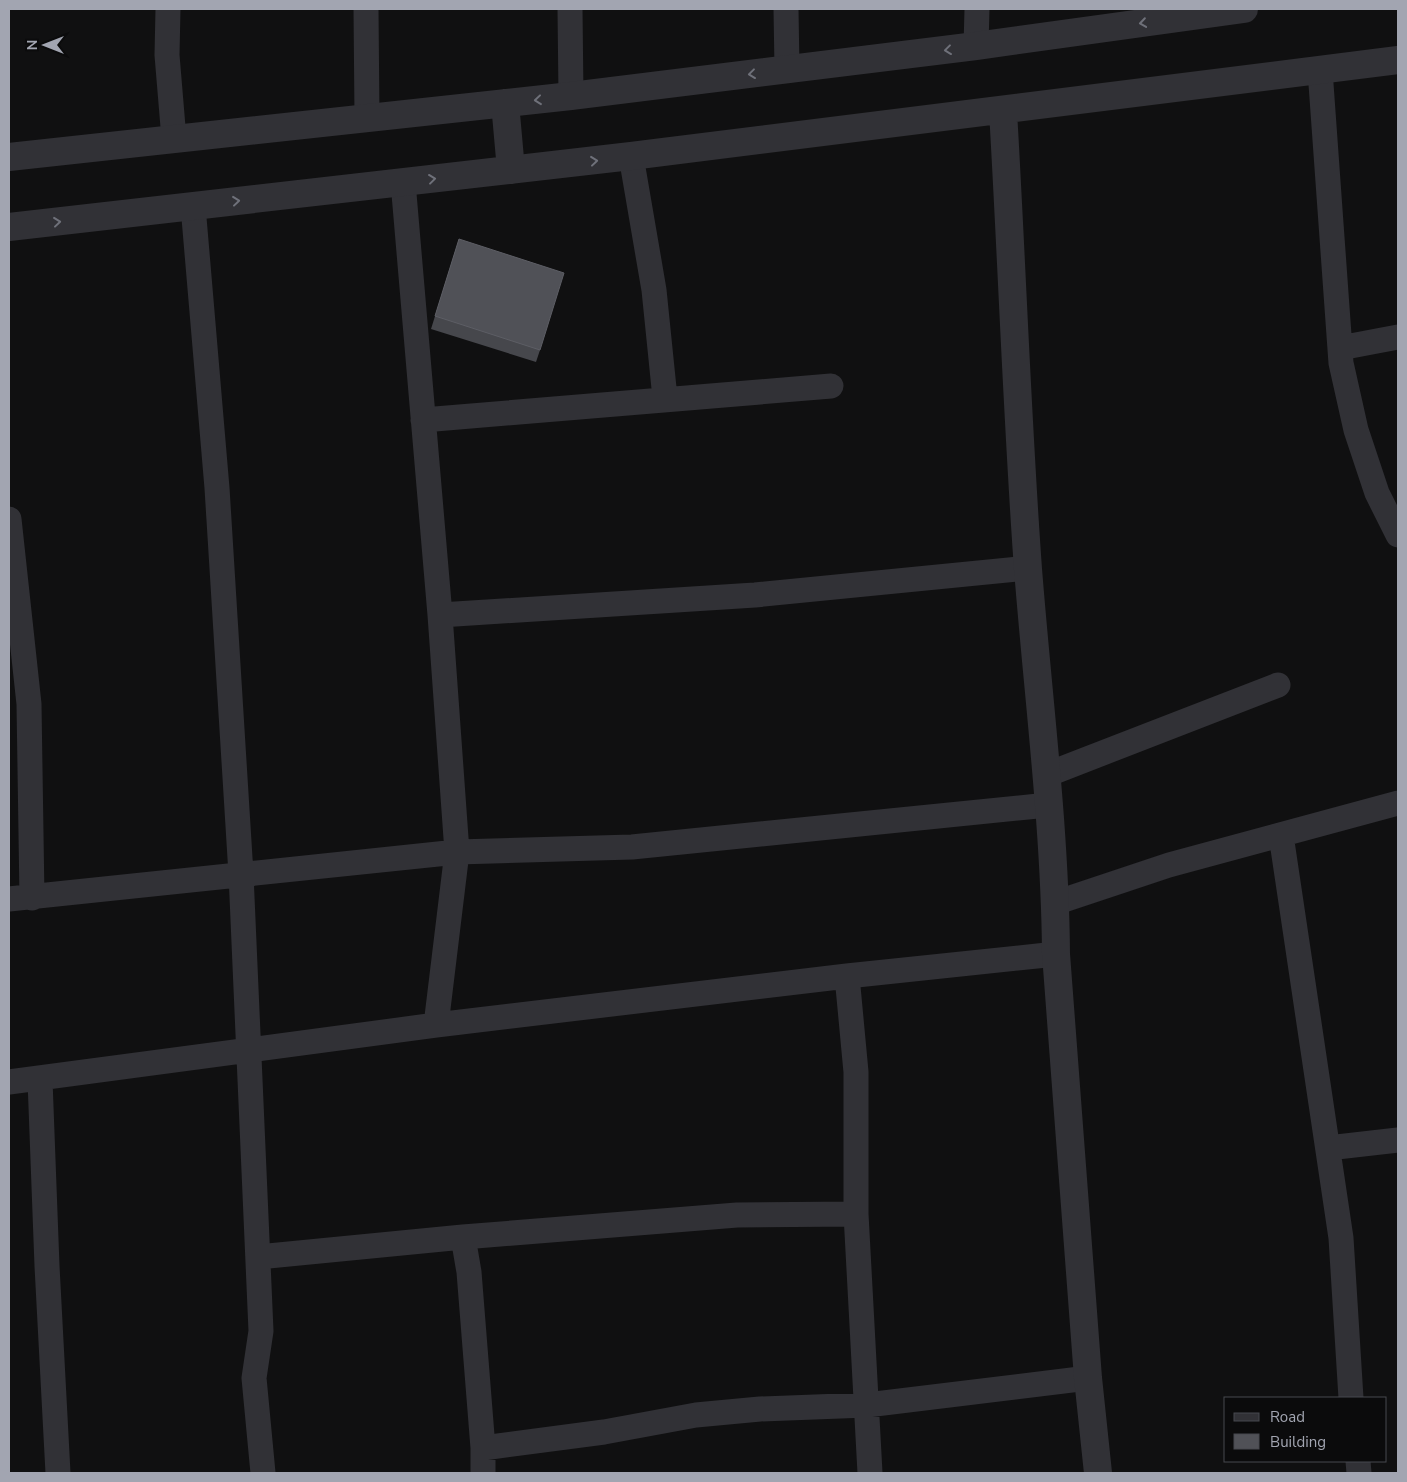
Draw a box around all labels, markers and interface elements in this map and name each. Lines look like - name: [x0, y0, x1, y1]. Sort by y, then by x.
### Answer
- one-way arrow: [1139, 17, 1148, 27]
- north arrow: [20, 20, 70, 70]
- text: N: [23, 40, 42, 50]
- one-way arrow: [943, 44, 951, 55]
- one-way arrow: [747, 68, 755, 79]
- one-way arrow: [534, 94, 542, 105]
- one-way arrow: [590, 155, 598, 166]
- one-way arrow: [429, 174, 437, 185]
- one-way arrow: [232, 196, 240, 207]
- one-way arrow: [53, 217, 61, 228]
- legend: [1224, 1397, 1387, 1462]
- text: Road: [1270, 1407, 1305, 1427]
- text: Building: [1270, 1432, 1326, 1452]

